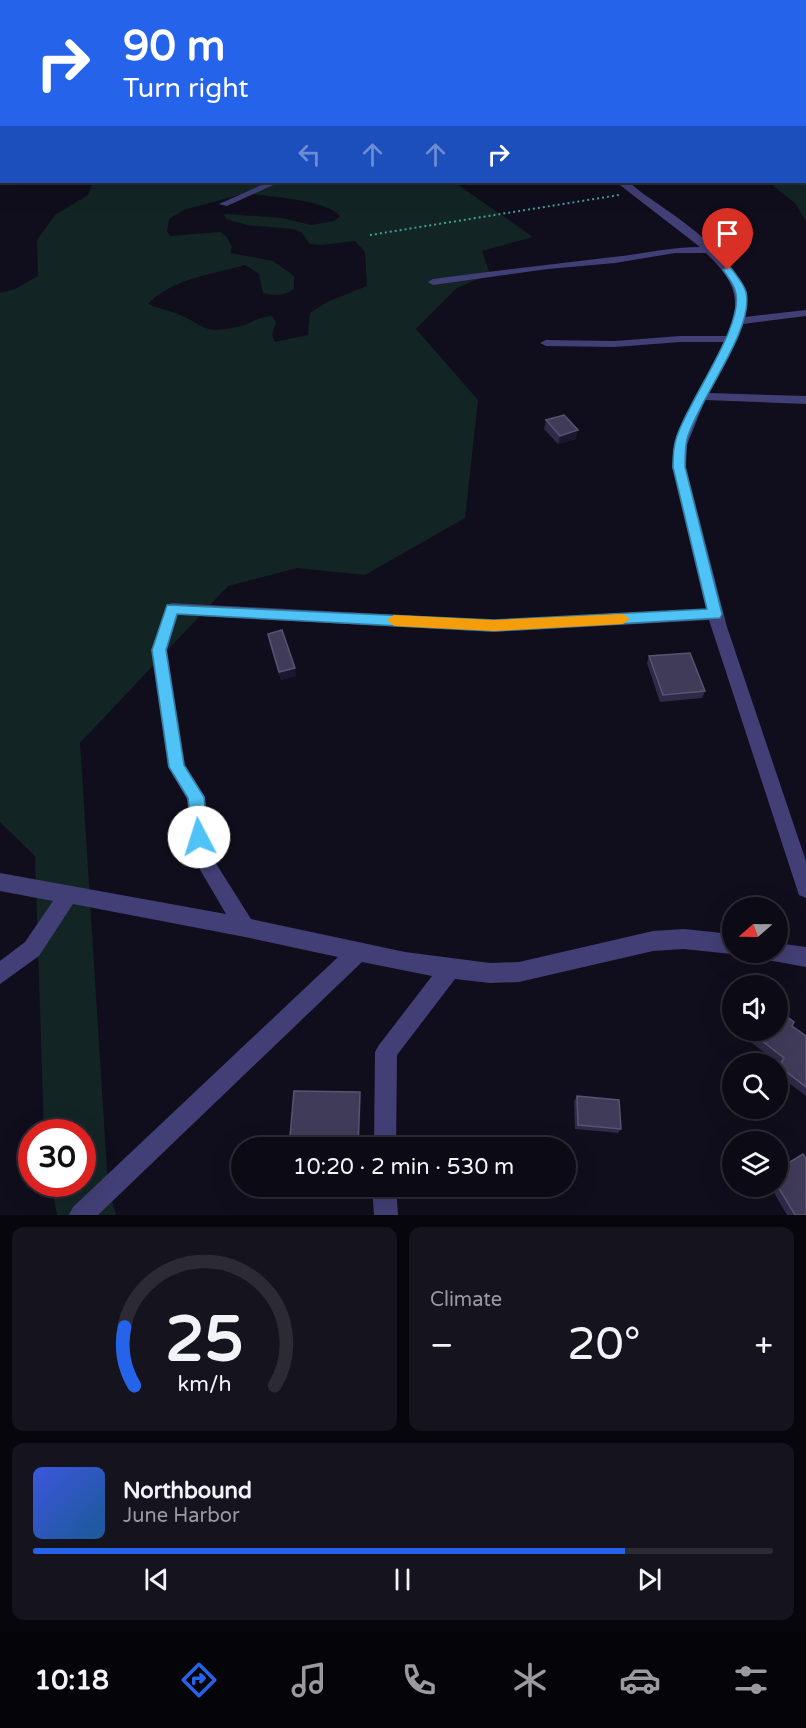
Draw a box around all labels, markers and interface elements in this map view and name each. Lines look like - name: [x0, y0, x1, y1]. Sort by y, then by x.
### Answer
- text: 90 m: [123, 21, 225, 72]
- icon: right: [24, 24, 102, 102]
- text: Turn right: [123, 72, 249, 105]
- icon: left: [293, 138, 326, 171]
- icon: ahead: [356, 138, 389, 171]
- icon: ahead: [419, 138, 452, 171]
- icon: right: [482, 138, 515, 171]
- pin: [702, 208, 753, 270]
- icon: arrive: [711, 217, 744, 250]
- position arrow: [167, 805, 231, 869]
- north arrow: [722, 897, 788, 963]
- map controls: [722, 897, 788, 1197]
- button: sound: [722, 975, 788, 1041]
- button: search: [722, 1053, 788, 1119]
- speed limit sign: 30: [18, 1119, 96, 1197]
- button: layers: [722, 1131, 788, 1197]
- text: 10:20 · 2 min · 530 m: [293, 1154, 514, 1180]
- text: Climate: [430, 1288, 502, 1312]
- text: 25: [165, 1303, 244, 1378]
- text: 20°: [567, 1318, 641, 1372]
- text: −: [430, 1326, 454, 1365]
- text: +: [754, 1326, 773, 1365]
- text: km/h: [178, 1371, 231, 1397]
- text: Northbound: [123, 1478, 252, 1504]
- text: June Harbor: [123, 1504, 240, 1528]
- icon: previous: [140, 1563, 173, 1596]
- icon: pause: [386, 1563, 419, 1596]
- icon: next: [633, 1563, 666, 1596]
- icon: directions: [178, 1659, 220, 1701]
- icon: music: [288, 1659, 330, 1701]
- icon: phone: [398, 1659, 440, 1701]
- icon: climate: [509, 1659, 551, 1701]
- icon: car: [619, 1659, 661, 1701]
- icon: filters: [730, 1659, 772, 1701]
- text: 10:18: [34, 1664, 109, 1697]

